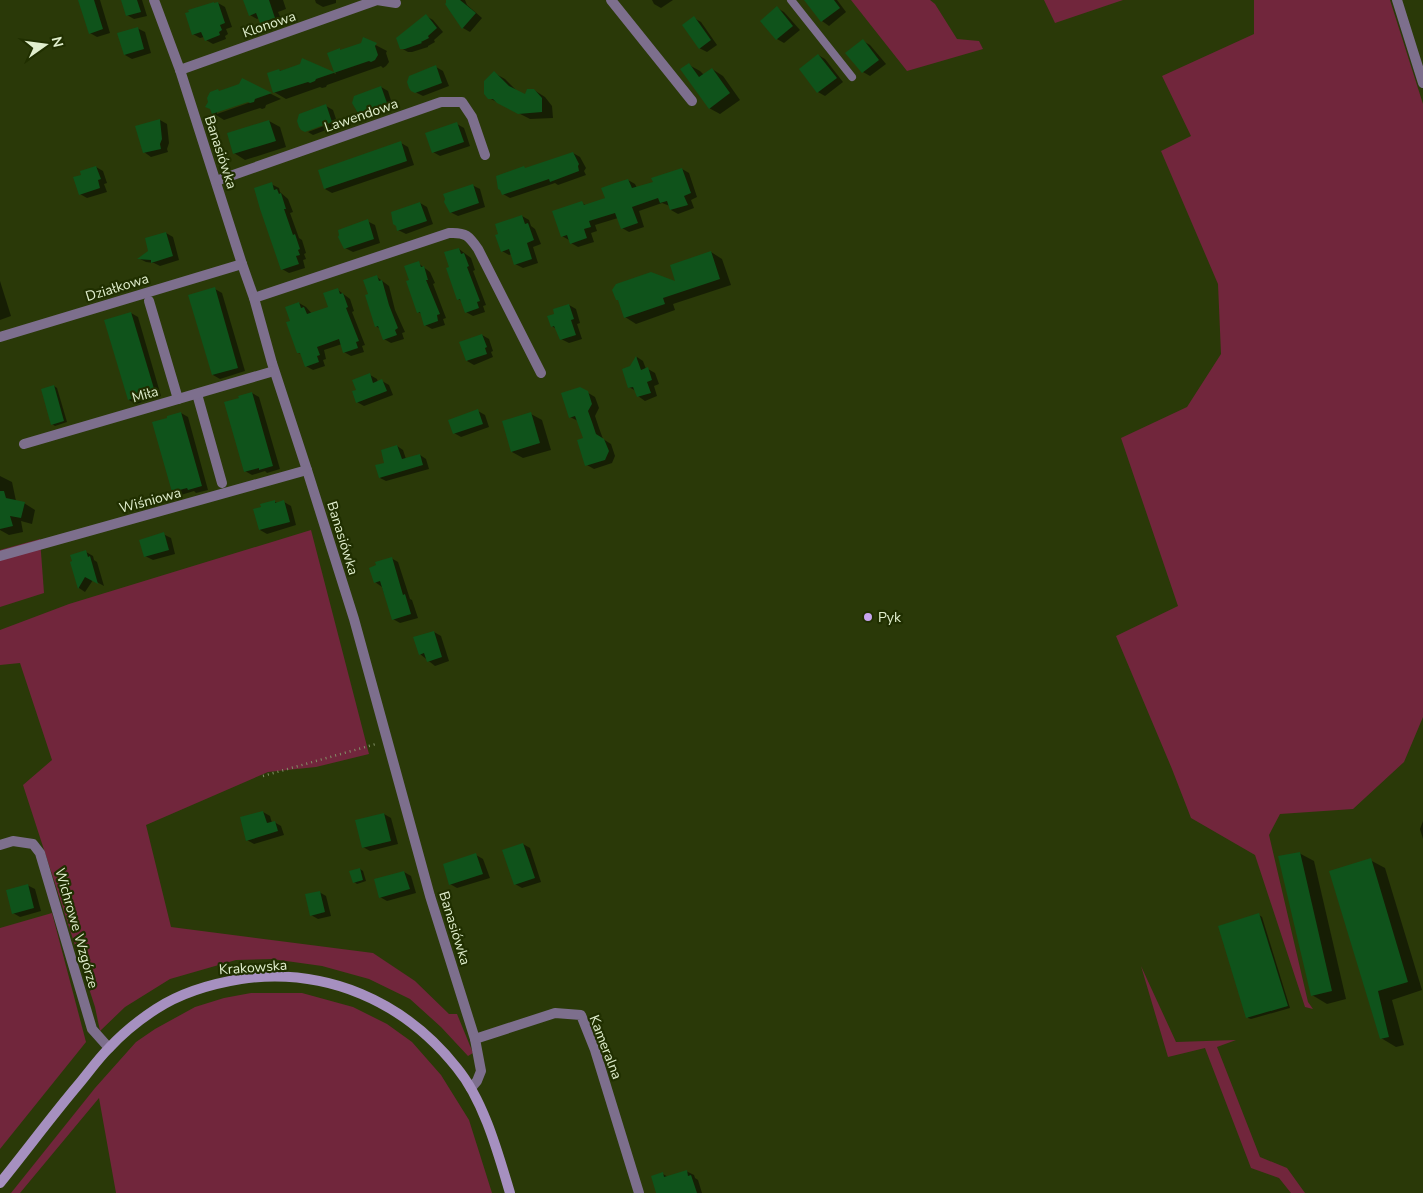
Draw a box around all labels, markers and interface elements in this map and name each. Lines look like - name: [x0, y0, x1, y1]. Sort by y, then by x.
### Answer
- street label: Klonowa: [240, 6, 298, 42]
- north arrow: [20, 20, 70, 70]
- text: N: [47, 35, 68, 49]
- street label: Lawendowa: [322, 94, 401, 137]
- street label: Banasiówka: [200, 113, 241, 191]
- street label: Działkowa: [83, 269, 151, 306]
- street label: Miła: [130, 382, 161, 407]
- street label: Wiśniowa: [117, 483, 183, 518]
- street label: Banasiówka: [322, 499, 363, 577]
- place label: Pyk: [878, 608, 902, 627]
- marker: Pyk: [862, 611, 874, 623]
- street label: Wichrowe Wzgórze: [50, 866, 103, 990]
- street label: Banasiówka: [434, 889, 475, 967]
- street label: Krakowska: [218, 956, 288, 979]
- street label: Kameralna: [585, 1012, 626, 1082]

